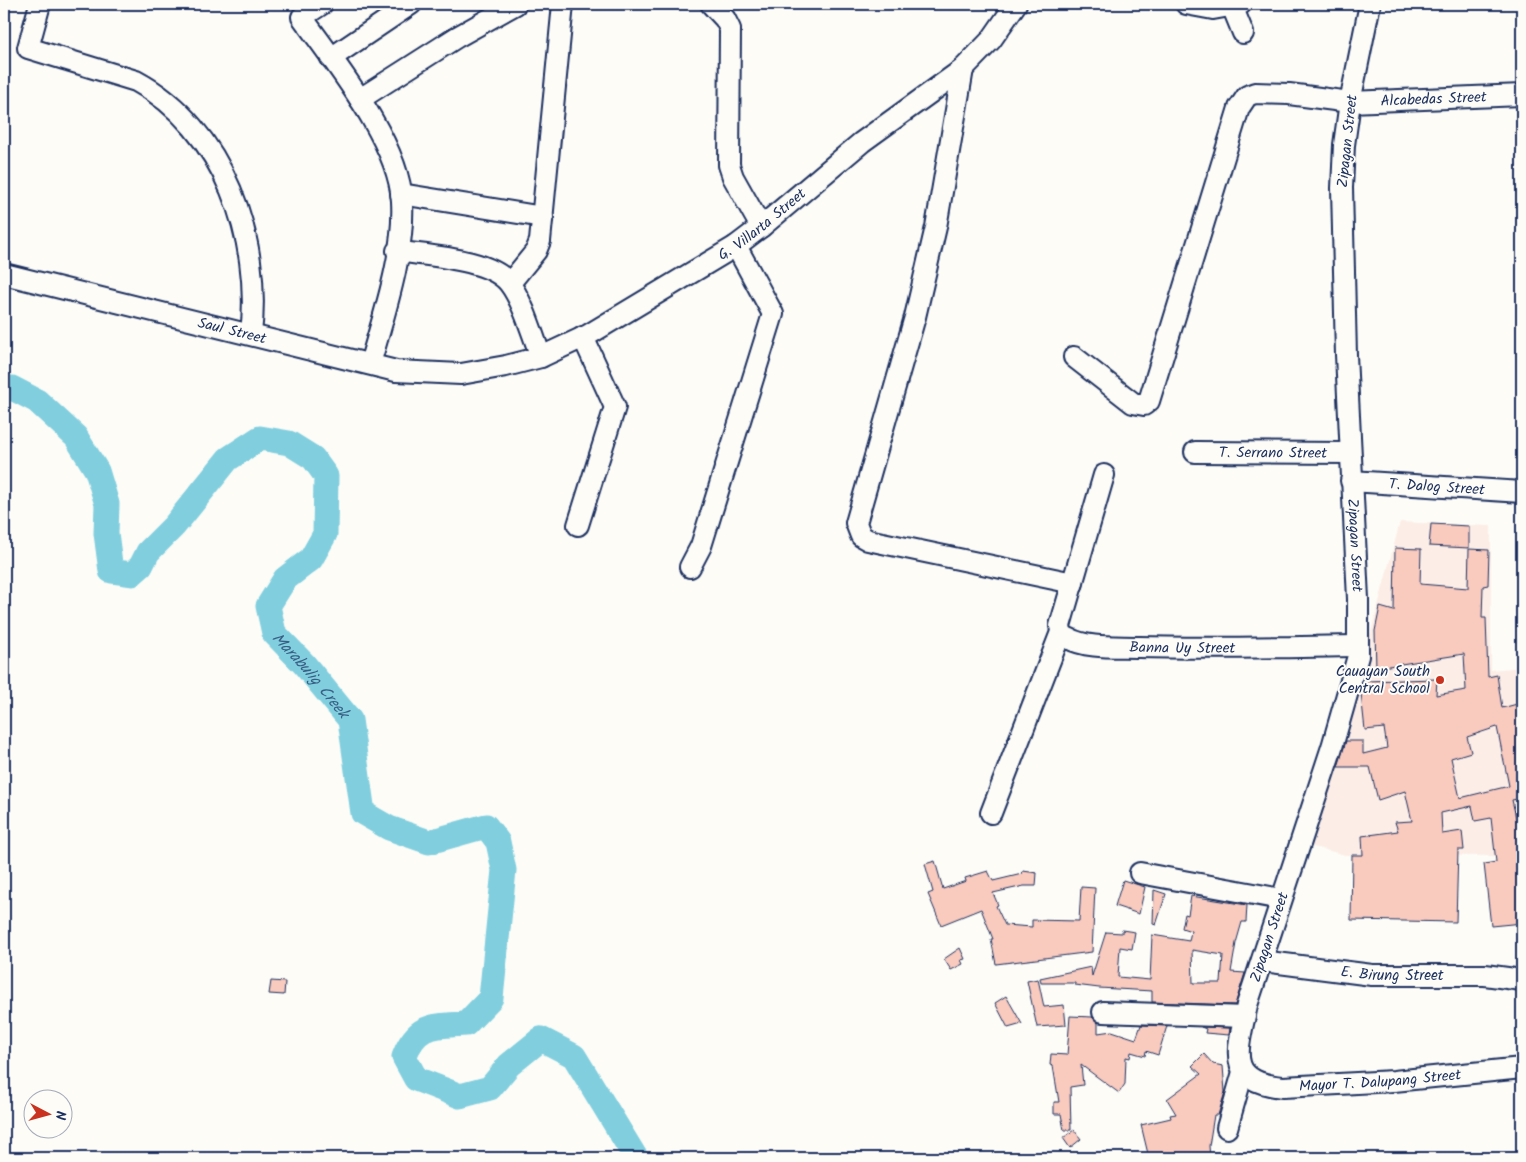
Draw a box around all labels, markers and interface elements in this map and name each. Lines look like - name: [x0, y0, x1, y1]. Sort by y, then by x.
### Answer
- street label: Alcabedas Street: [1380, 85, 1487, 114]
- street label: Zipagan Street: [1331, 93, 1365, 189]
- street label: G. Villarta Street: [713, 183, 812, 267]
- street label: Saul Street: [195, 311, 269, 352]
- street label: T. Serrano Street: [1219, 441, 1327, 466]
- street label: T. Dalog Street: [1388, 472, 1486, 503]
- street label: Zipagan Street: [1340, 498, 1369, 593]
- water label: Marabulig Creek: [265, 627, 356, 726]
- street label: Banna Uy Street: [1129, 636, 1235, 661]
- place label: Cauayan South Central School: [1336, 660, 1430, 701]
- marker: Cauayan South Central School: [1434, 674, 1446, 686]
- street label: Zipagan Street: [1244, 889, 1296, 985]
- street label: E. Birung Street: [1339, 960, 1444, 988]
- street label: Mayor T. Dalupang Street: [1298, 1063, 1463, 1099]
- north arrow: [22, 1090, 72, 1140]
- text: N: [49, 1110, 71, 1121]

